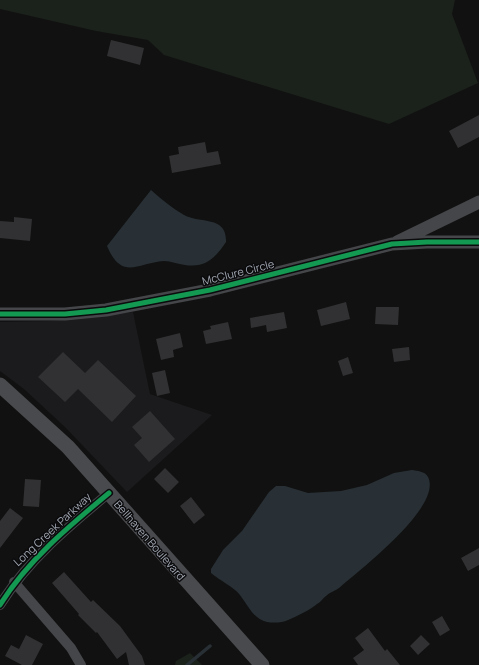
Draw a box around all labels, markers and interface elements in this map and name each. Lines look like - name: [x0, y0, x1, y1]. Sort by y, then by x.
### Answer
- street label: McClure Circle: [200, 256, 276, 288]
- street label: Long Creek Parkway: [10, 489, 94, 569]
- street label: Bellhaven Boulevard: [111, 497, 189, 583]

